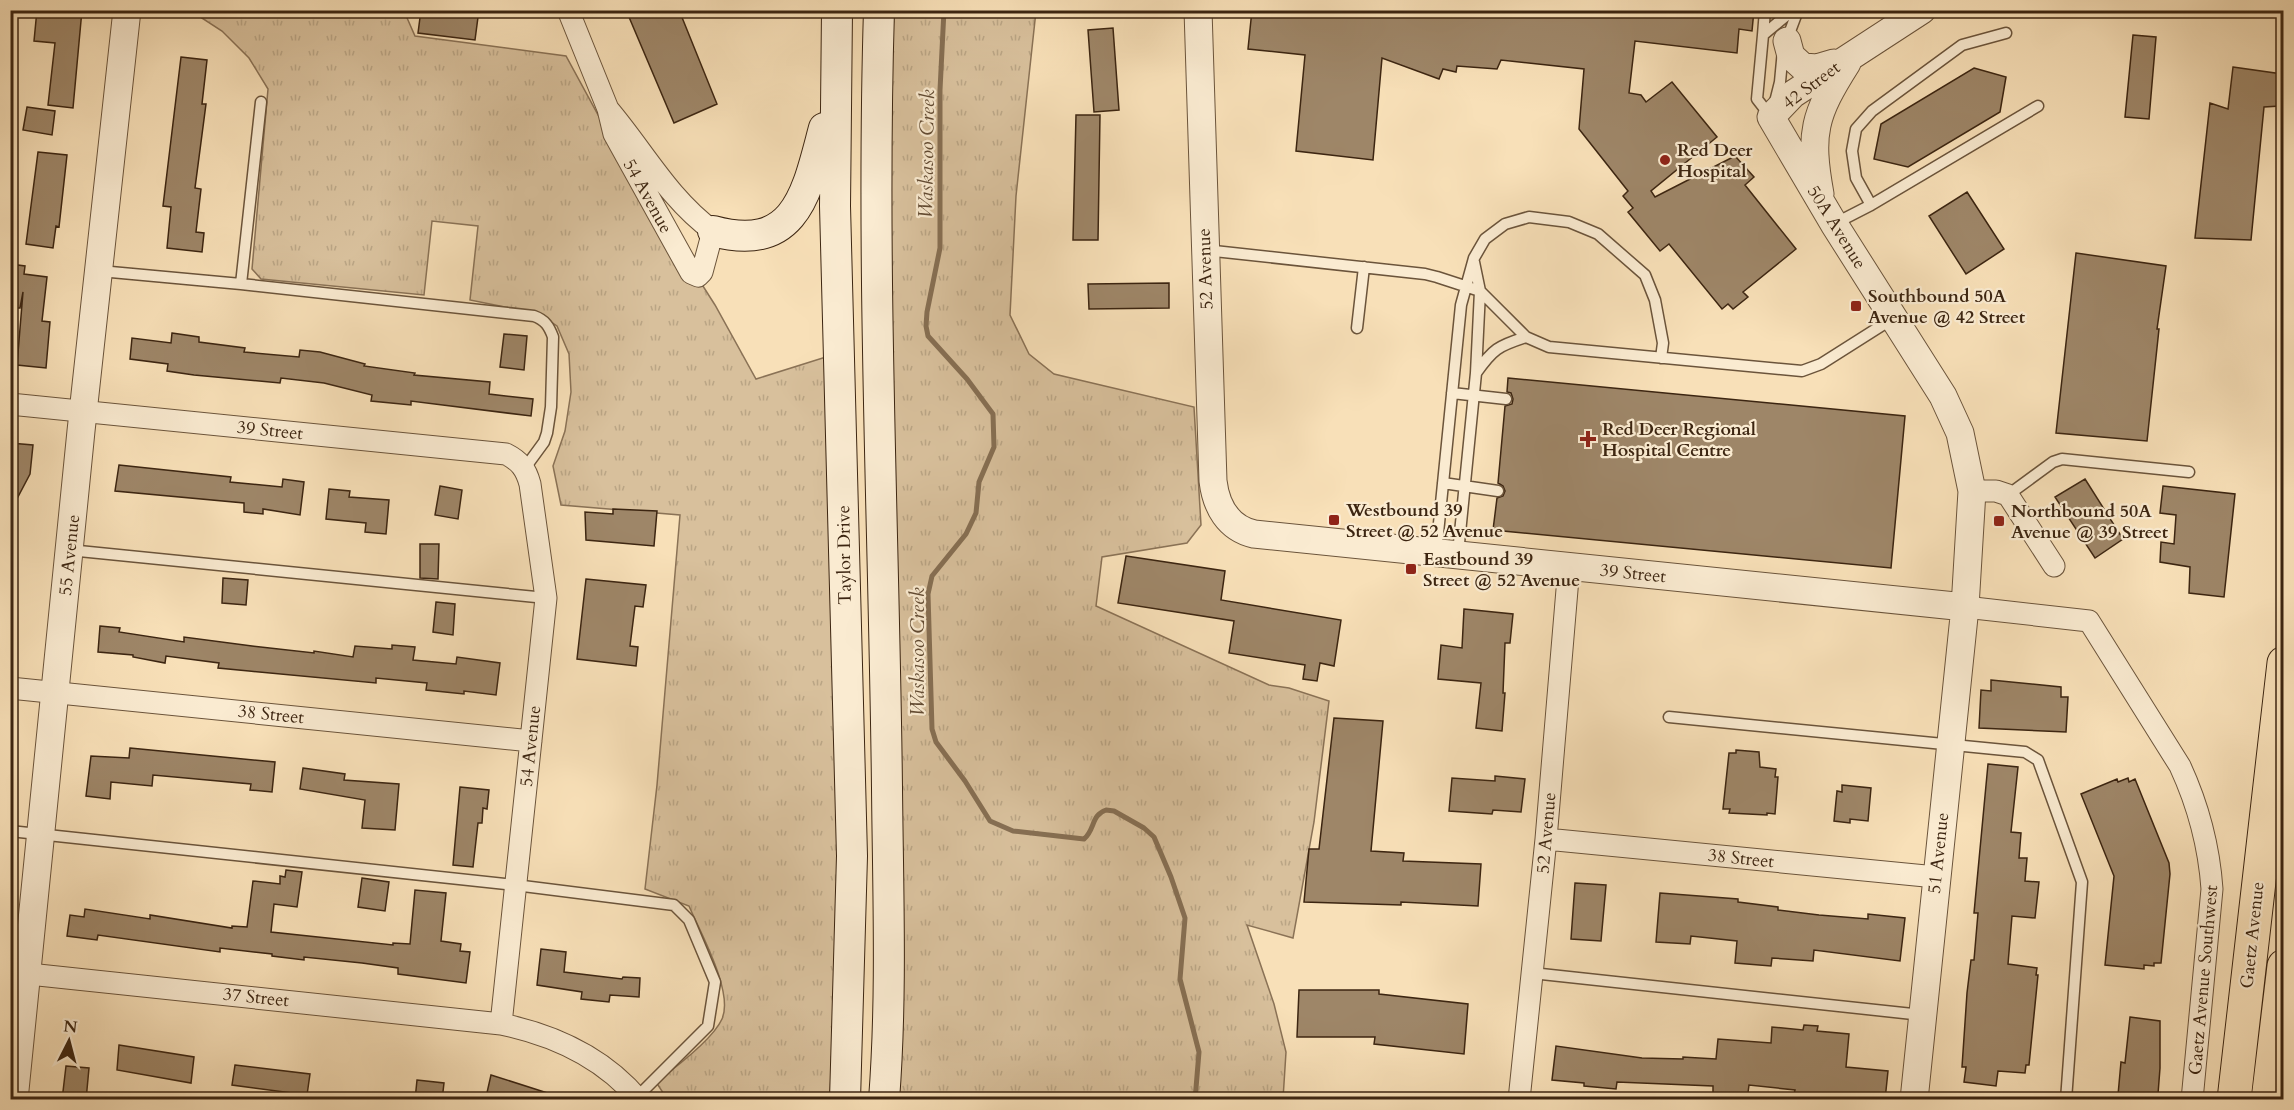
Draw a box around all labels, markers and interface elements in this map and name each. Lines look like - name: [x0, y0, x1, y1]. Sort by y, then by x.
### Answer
- street label: 42 Street: [1777, 55, 1846, 115]
- water label: Waskasoo Creek: [912, 89, 941, 219]
- place label: Red Deer Hospital: [1677, 138, 1753, 184]
- marker: Red Deer Hospital: [1658, 153, 1672, 167]
- street label: 54 Avenue: [617, 154, 678, 238]
- street label: 50A Avenue: [1801, 181, 1872, 274]
- street label: 52 Avenue: [1192, 228, 1219, 310]
- place label: Southbound 50A Avenue @ 42 Street: [1868, 284, 2026, 330]
- marker: Southbound 50A Avenue @ 42 Street: [1849, 299, 1863, 313]
- street label: 39 Street: [236, 415, 305, 446]
- place label: Red Deer Regional Hospital Centre: [1602, 417, 1756, 463]
- marker: Red Deer Regional Hospital Centre: [1579, 430, 1597, 448]
- place label: Westbound 39 Street @ 52 Avenue: [1345, 498, 1503, 544]
- place label: Northbound 50A Avenue @ 39 Street: [2011, 499, 2169, 545]
- street label: Taylor Drive: [831, 505, 858, 605]
- street label: 55 Avenue: [53, 513, 86, 597]
- marker: Westbound 39 Street @ 52 Avenue: [1327, 513, 1341, 527]
- marker: Northbound 50A Avenue @ 39 Street: [1992, 514, 2006, 528]
- place label: Eastbound 39 Street @ 52 Avenue: [1423, 547, 1580, 593]
- street label: 39 Street: [1599, 558, 1668, 589]
- marker: Eastbound 39 Street @ 52 Avenue: [1404, 562, 1418, 576]
- water label: Waskasoo Creek: [904, 587, 931, 717]
- street label: 38 Street: [237, 699, 306, 730]
- street label: 54 Avenue: [514, 704, 547, 788]
- street label: 52 Avenue: [1530, 791, 1563, 875]
- street label: 51 Avenue: [1922, 811, 1955, 895]
- street label: 38 Street: [1707, 843, 1776, 874]
- street label: Gaetz Avenue: [2234, 880, 2271, 990]
- street label: Gaetz Avenue Southwest: [2183, 884, 2224, 1076]
- street label: 37 Street: [222, 982, 291, 1013]
- north arrow: [39, 1011, 99, 1071]
- text: N: [62, 1015, 79, 1039]

